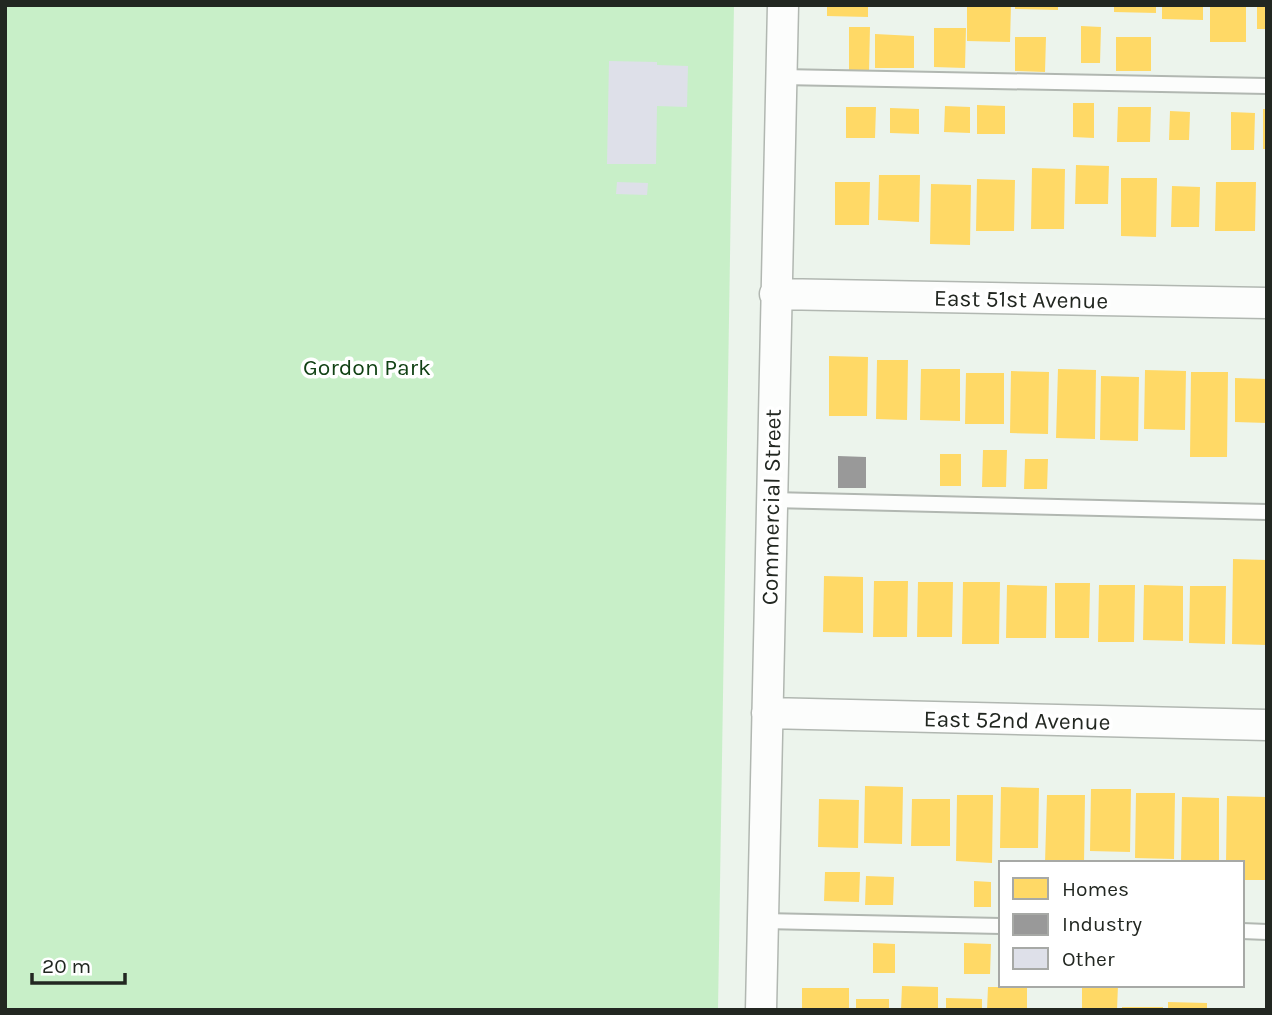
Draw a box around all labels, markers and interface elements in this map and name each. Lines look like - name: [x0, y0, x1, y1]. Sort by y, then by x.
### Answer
- street label: East 51st Avenue: [934, 284, 1108, 315]
- park label: Gordon Park: [303, 354, 431, 381]
- street label: Commercial Street: [756, 408, 787, 605]
- street label: East 52nd Avenue: [923, 705, 1111, 736]
- legend: [999, 861, 1244, 987]
- text: Homes: [1062, 877, 1129, 901]
- text: Industry: [1062, 912, 1142, 936]
- scale bar: [32, 942, 124, 986]
- text: Other: [1062, 947, 1115, 971]
- text: 20 m: [42, 954, 91, 978]

